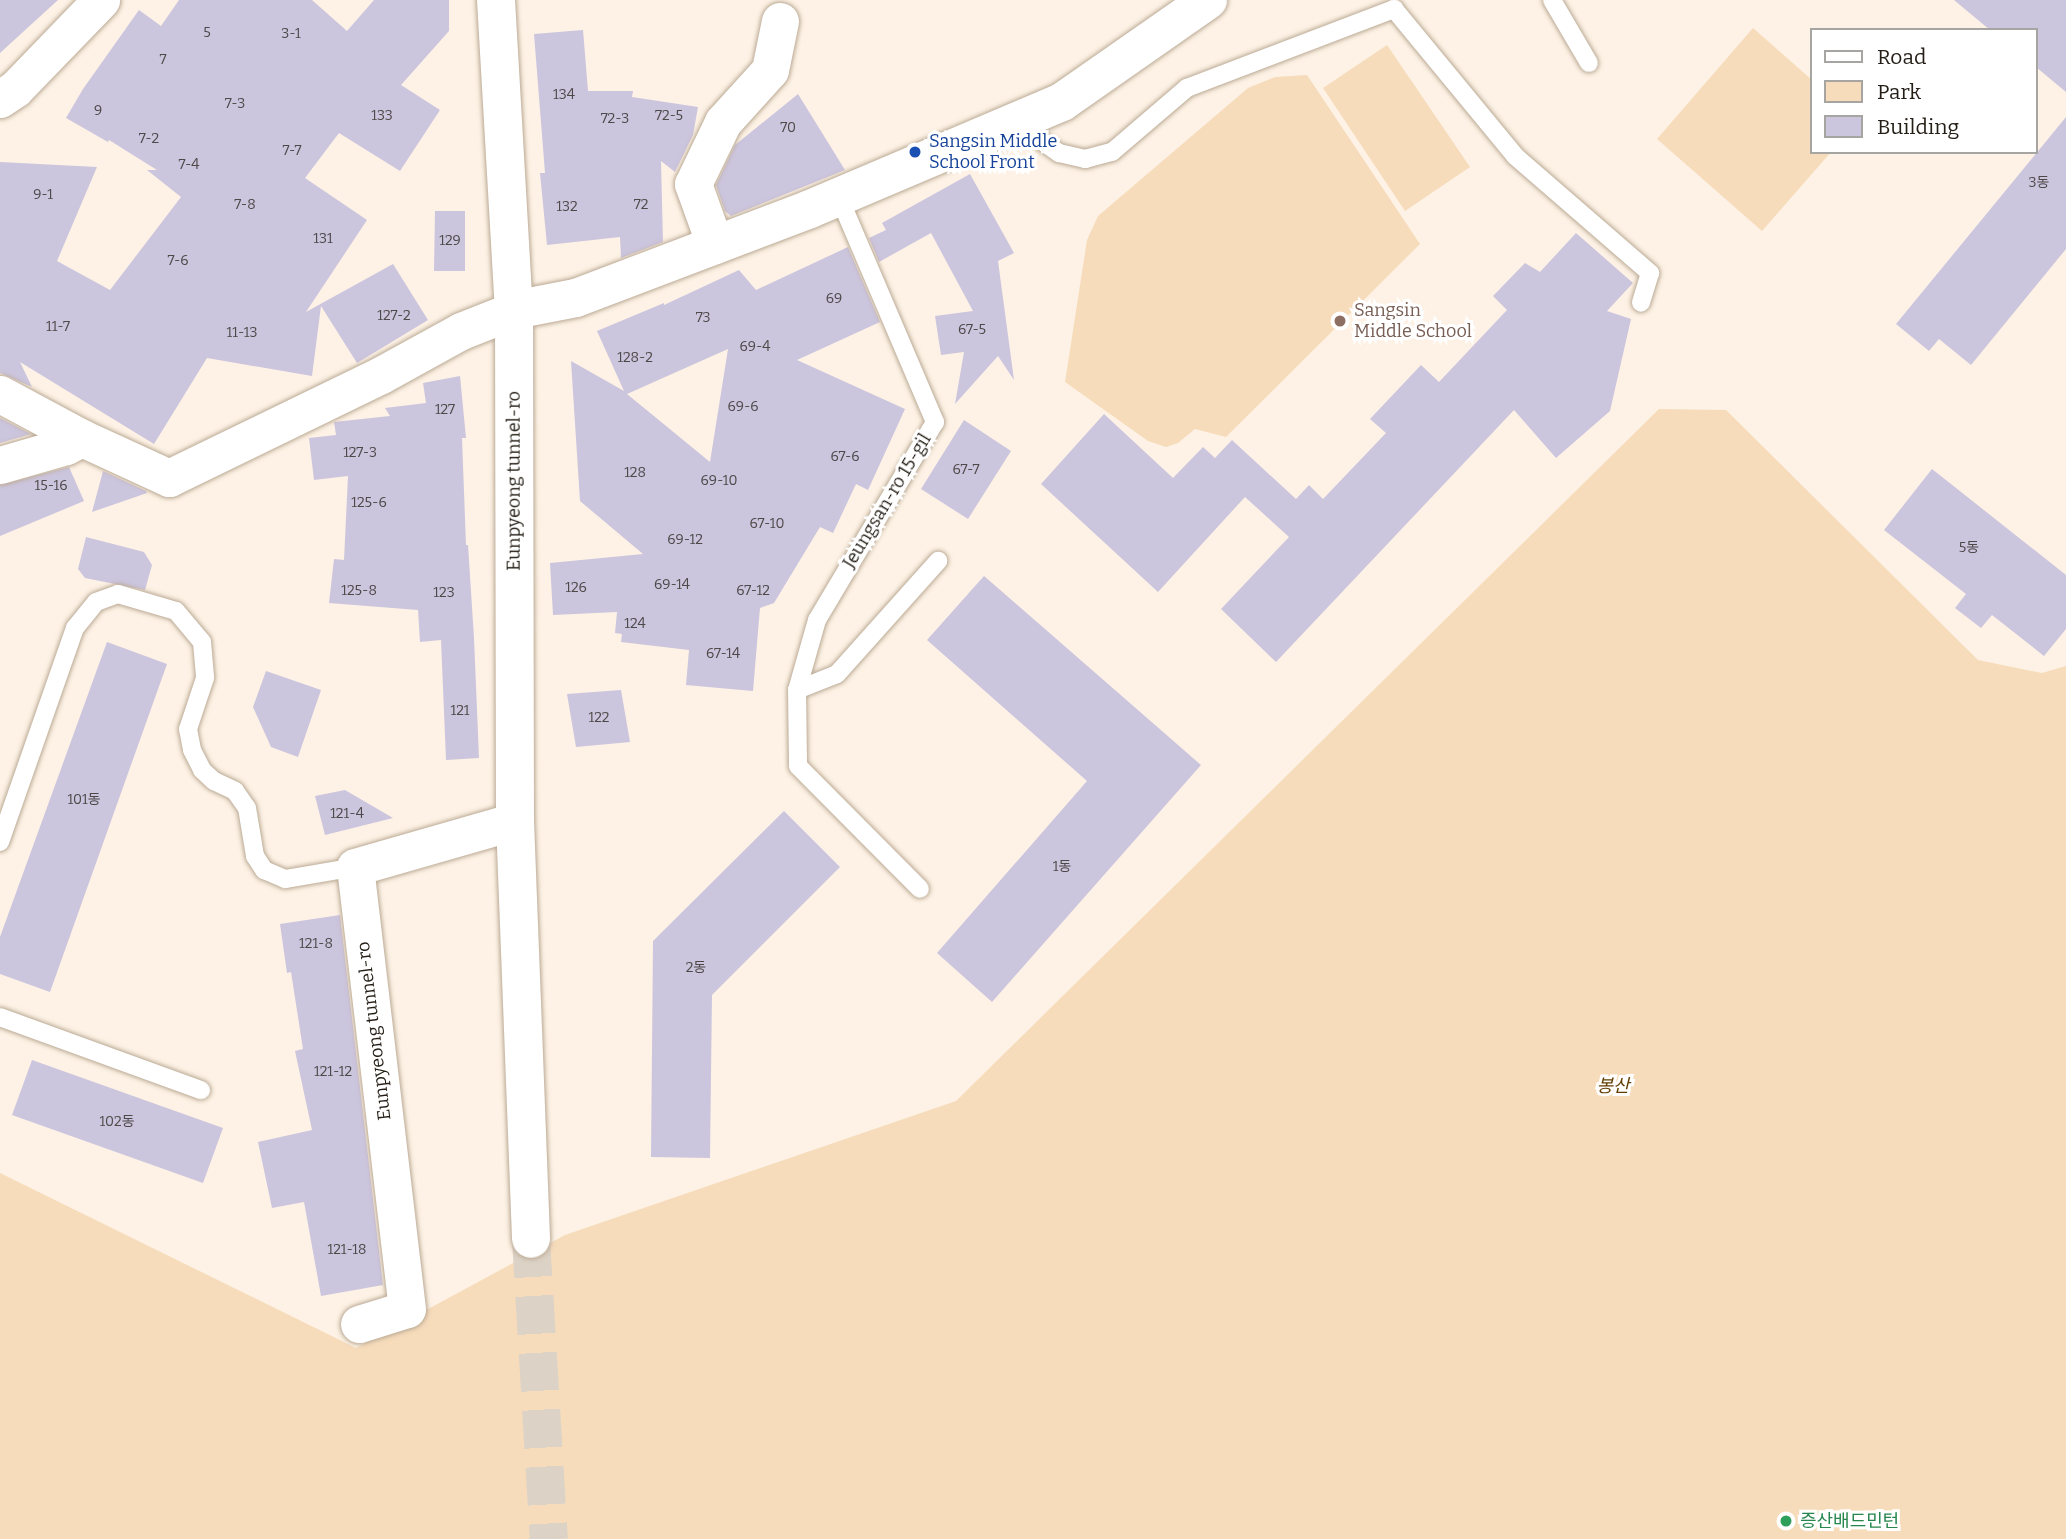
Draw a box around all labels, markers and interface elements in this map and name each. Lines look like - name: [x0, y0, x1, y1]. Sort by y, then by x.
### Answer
- house number: 5: [203, 25, 211, 41]
- house number: 3-1: [281, 26, 301, 42]
- legend: [1811, 28, 2038, 154]
- text: Road: [1877, 44, 1926, 70]
- house number: 7: [159, 52, 167, 68]
- text: Park: [1877, 79, 1921, 105]
- house number: 134: [553, 87, 575, 103]
- house number: 7-3: [225, 96, 245, 112]
- house number: 9: [94, 103, 102, 119]
- house number: 133: [371, 108, 393, 124]
- house number: 72-5: [655, 108, 683, 124]
- house number: 72-3: [601, 111, 629, 127]
- text: Building: [1877, 114, 1959, 140]
- house number: 70: [780, 120, 796, 136]
- house number: 7-2: [139, 131, 159, 147]
- place label: Sangsin Middle School Front: [929, 131, 1057, 174]
- house number: 7-7: [282, 143, 302, 159]
- marker: Sangsin Middle School Front: [907, 144, 923, 160]
- house number: 7-4: [178, 157, 200, 173]
- house number: 3동: [2029, 175, 2049, 191]
- house number: 9-1: [33, 187, 53, 203]
- house number: 7-8: [234, 197, 256, 213]
- house number: 72: [634, 197, 648, 213]
- house number: 132: [556, 199, 578, 215]
- house number: 131: [313, 231, 333, 247]
- house number: 129: [439, 233, 461, 249]
- house number: 7-6: [167, 253, 189, 269]
- house number: 69: [826, 291, 842, 307]
- place label: Sangsin Middle School: [1354, 300, 1472, 342]
- house number: 127-2: [377, 308, 411, 324]
- house number: 73: [696, 310, 710, 326]
- marker: Sangsin Middle School: [1332, 313, 1348, 329]
- house number: 11-7: [46, 319, 70, 335]
- house number: 67-5: [958, 322, 986, 338]
- house number: 11-13: [227, 325, 257, 341]
- house number: 69-4: [739, 339, 771, 355]
- house number: 128-2: [617, 350, 653, 366]
- street label: Eunpyeong tunnel-ro: [503, 391, 525, 571]
- house number: 69-6: [727, 399, 759, 415]
- house number: 127: [435, 402, 455, 418]
- street label: Jeungsan-ro 15-gil: [838, 430, 936, 572]
- house number: 127-3: [343, 445, 377, 461]
- house number: 67-6: [830, 449, 860, 465]
- house number: 67-7: [952, 462, 980, 478]
- house number: 128: [624, 465, 646, 481]
- house number: 69-10: [701, 473, 737, 489]
- house number: 15-16: [35, 478, 67, 494]
- house number: 125-6: [351, 495, 387, 511]
- house number: 67-10: [750, 516, 784, 532]
- house number: 69-12: [667, 532, 703, 548]
- house number: 5동: [1959, 540, 1979, 556]
- house number: 69-14: [654, 577, 690, 593]
- house number: 126: [565, 580, 587, 596]
- house number: 125-8: [341, 583, 377, 599]
- house number: 67-12: [736, 583, 770, 599]
- house number: 123: [433, 585, 455, 601]
- house number: 124: [624, 616, 646, 632]
- house number: 67-14: [706, 646, 740, 662]
- house number: 121: [451, 703, 469, 719]
- house number: 122: [589, 710, 609, 726]
- house number: 101동: [67, 792, 101, 808]
- house number: 121-4: [330, 806, 364, 822]
- house number: 1동: [1053, 859, 1071, 875]
- house number: 121-8: [299, 936, 333, 952]
- street label: Eunpyeong tunnel-ro: [352, 940, 396, 1122]
- house number: 2동: [686, 960, 706, 976]
- house number: 121-12: [314, 1064, 352, 1080]
- park label: 봉산: [1596, 1075, 1630, 1097]
- house number: 102동: [99, 1114, 135, 1130]
- house number: 121-18: [328, 1242, 366, 1258]
- place label: 증산배드민턴: [1800, 1510, 1899, 1532]
- marker: 증산배드민턴: [1778, 1513, 1794, 1529]

